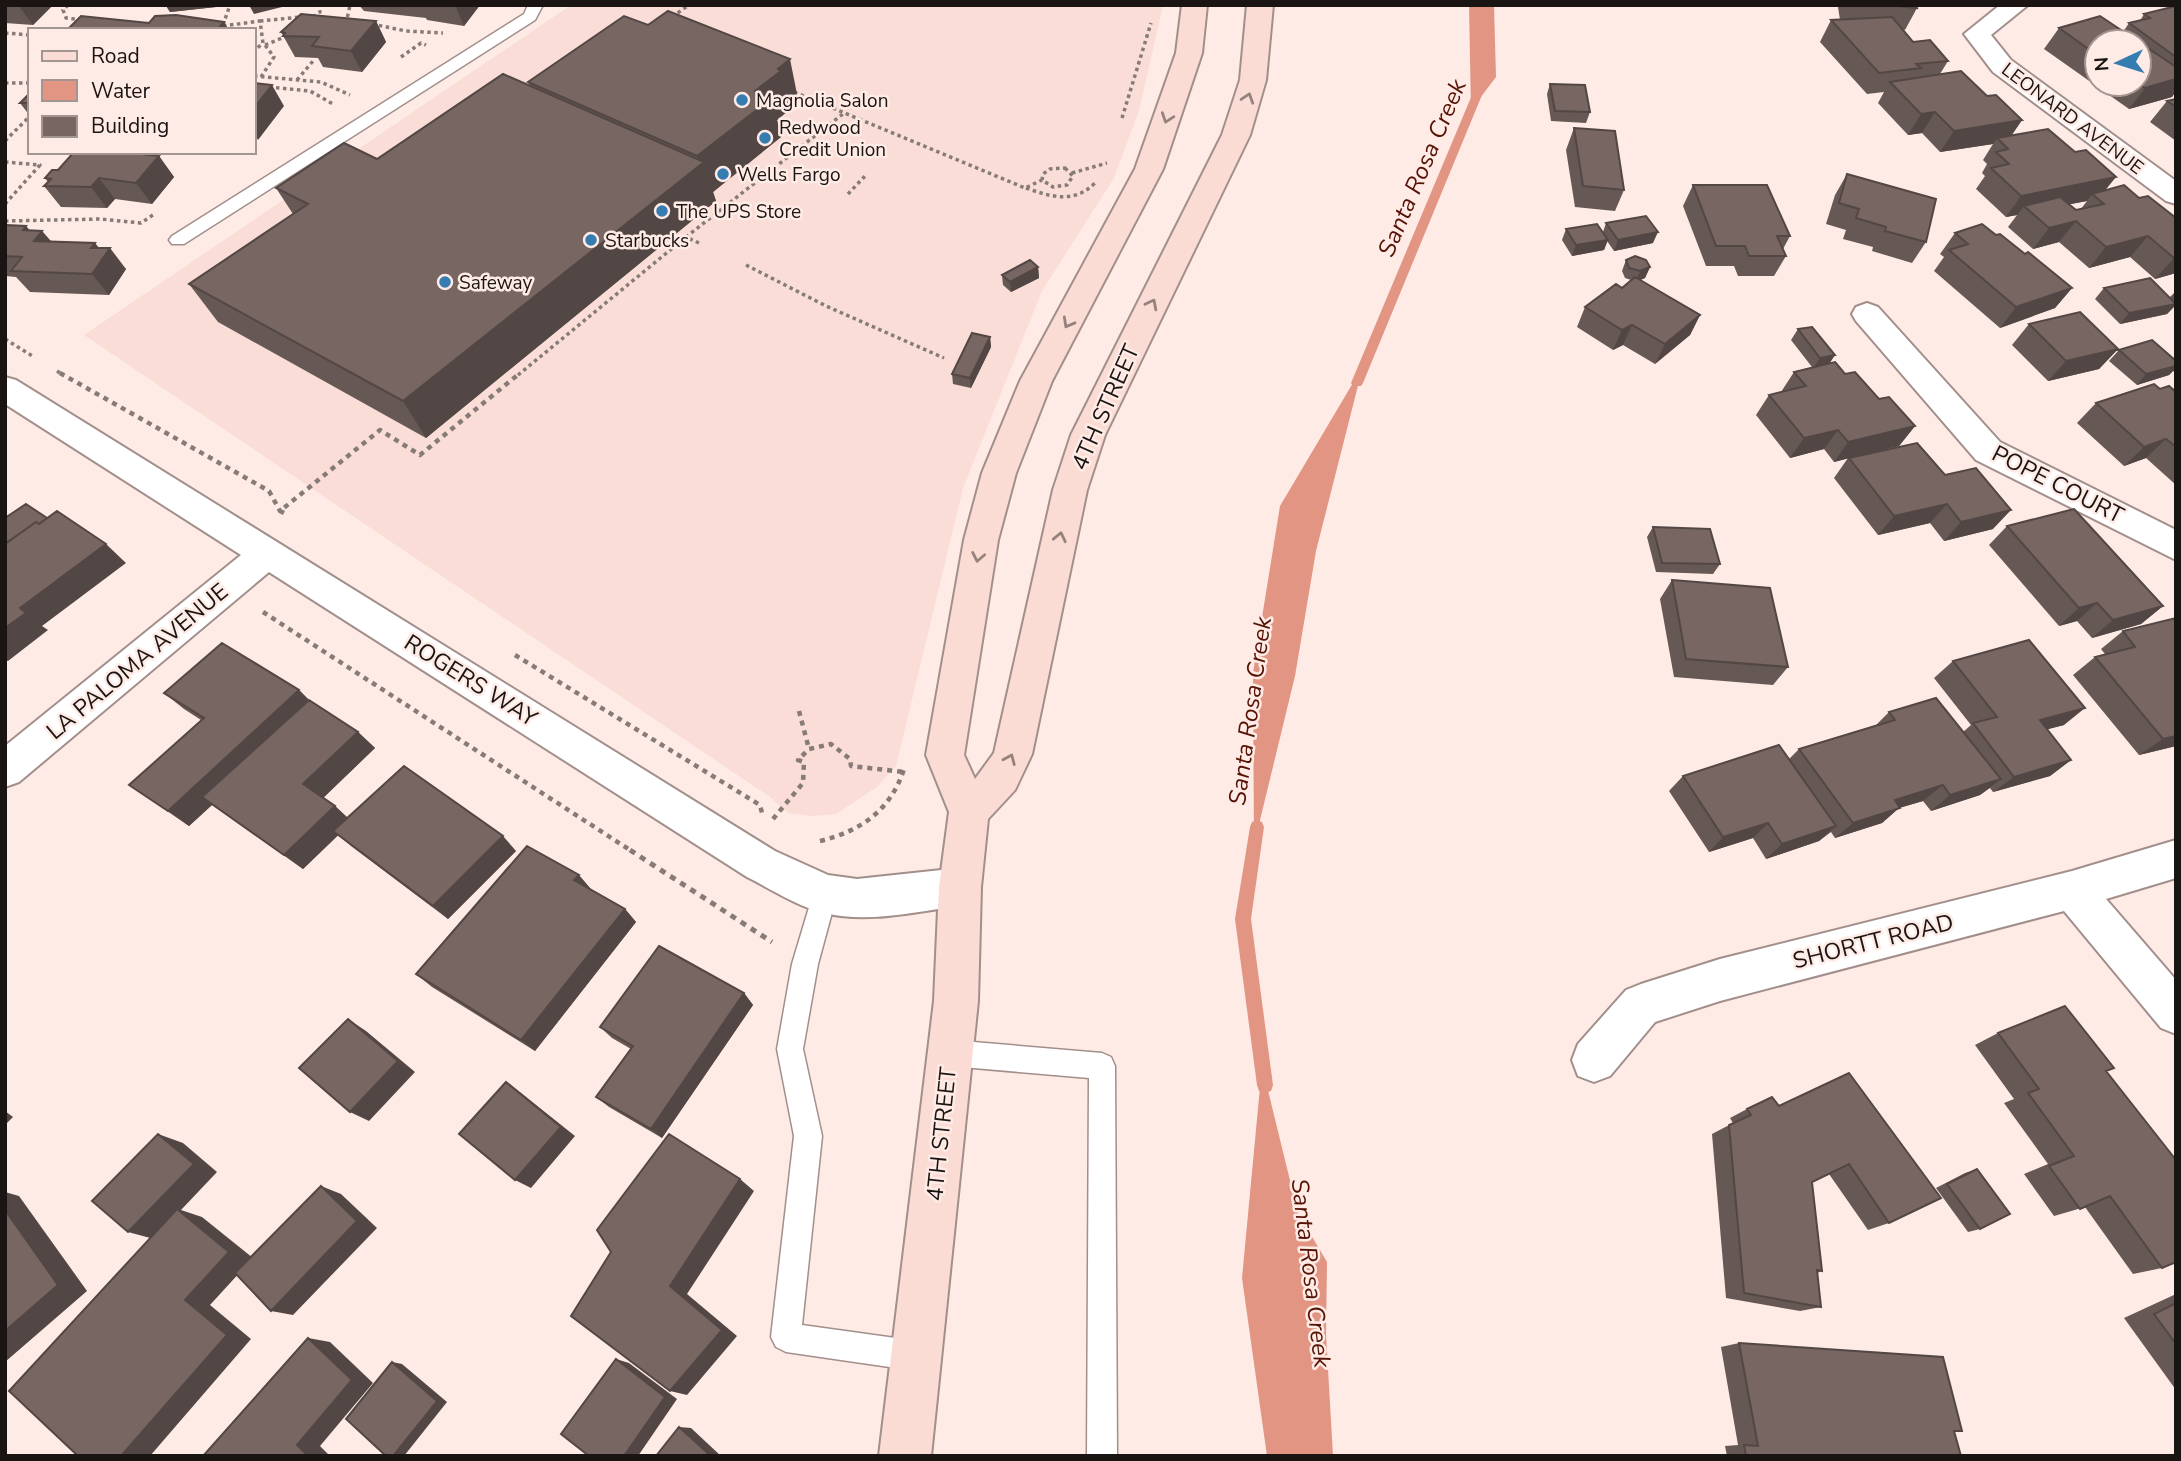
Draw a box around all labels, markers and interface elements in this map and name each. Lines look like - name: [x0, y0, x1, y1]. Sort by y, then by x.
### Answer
- legend: [28, 28, 256, 154]
- north arrow: [2083, 28, 2153, 98]
- text: Road: [91, 42, 140, 70]
- street label: LEONARD AVENUE: [1998, 57, 2148, 179]
- water label: Santa Rosa Creek: [1370, 73, 1474, 262]
- text: Water: [91, 77, 150, 105]
- place label: Magnolia Salon: [756, 88, 888, 114]
- marker: Magnolia Salon: [734, 92, 750, 108]
- one-way arrow: [1239, 92, 1254, 104]
- text: Building: [91, 112, 169, 140]
- one-way arrow: [1161, 112, 1175, 124]
- place label: Redwood Credit Union: [779, 115, 886, 163]
- marker: Redwood Credit Union: [757, 130, 773, 146]
- place label: Wells Fargo: [737, 162, 841, 188]
- marker: Wells Fargo: [715, 166, 731, 182]
- place label: The UPS Store: [676, 199, 801, 225]
- marker: The UPS Store: [654, 203, 670, 219]
- place label: Starbucks: [605, 228, 689, 254]
- marker: Starbucks: [583, 232, 599, 248]
- place label: Safeway: [459, 270, 533, 296]
- marker: Safeway: [437, 274, 453, 290]
- one-way arrow: [1144, 299, 1158, 311]
- one-way arrow: [1063, 316, 1076, 328]
- street label: 4TH STREET: [1064, 339, 1147, 475]
- street label: POPE COURT: [1987, 438, 2129, 531]
- one-way arrow: [1051, 531, 1066, 543]
- one-way arrow: [971, 551, 986, 563]
- street label: LA PALOMA AVENUE: [40, 576, 235, 747]
- water label: Santa Rosa Creek: [1221, 614, 1279, 807]
- street label: ROGERS WAY: [398, 627, 543, 734]
- one-way arrow: [1002, 754, 1016, 766]
- street label: SHORTT ROAD: [1790, 907, 1957, 976]
- street label: 4TH STREET: [919, 1065, 964, 1203]
- water label: Santa Rosa Creek: [1284, 1177, 1339, 1370]

